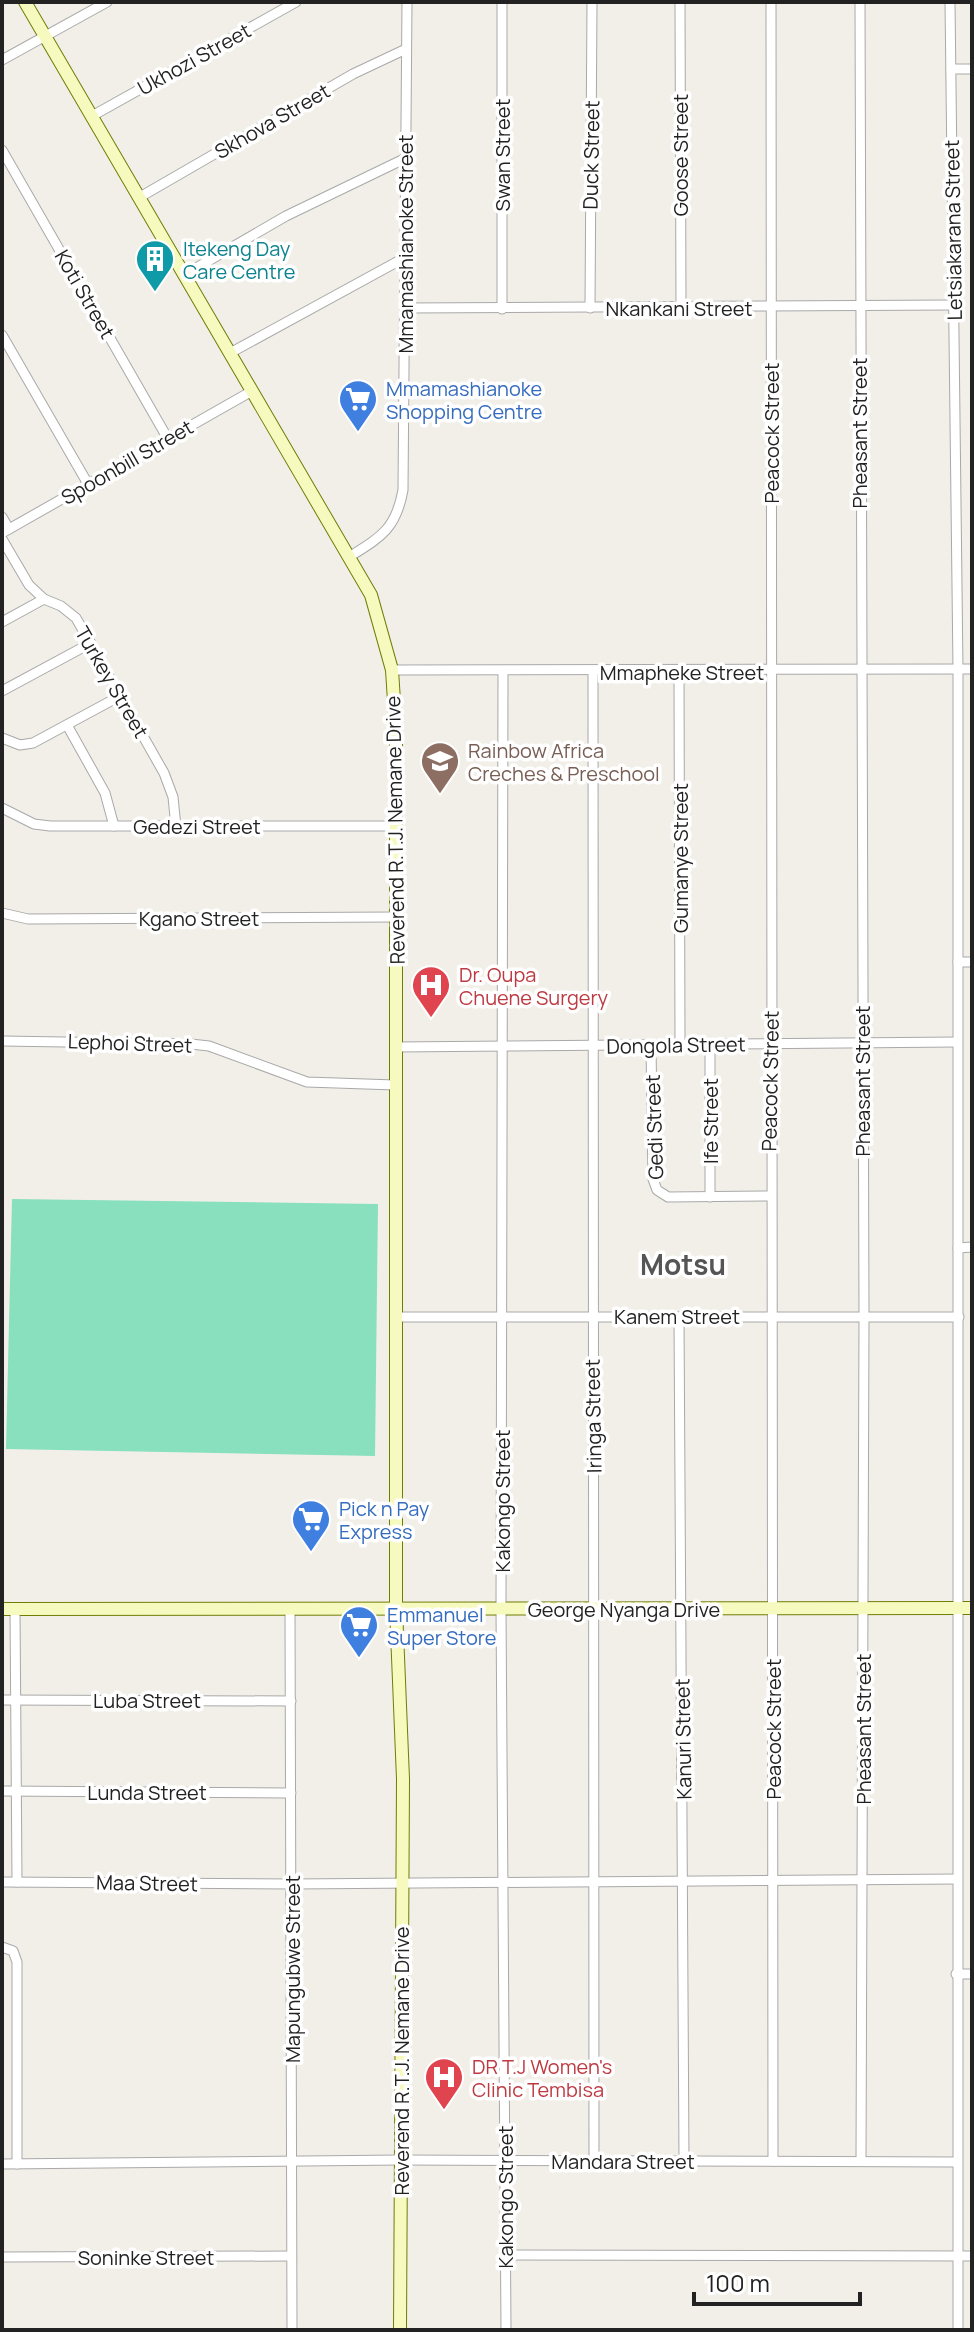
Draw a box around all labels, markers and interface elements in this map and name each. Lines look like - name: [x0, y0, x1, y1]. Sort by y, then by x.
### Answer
- street label: Ukhozi Street: [133, 17, 255, 101]
- street label: Skhova Street: [209, 77, 335, 165]
- street label: Goose Street: [667, 94, 694, 216]
- street label: Swan Street: [489, 99, 516, 211]
- street label: Duck Street: [577, 100, 605, 210]
- street label: Mmamashianoke Street: [392, 135, 419, 353]
- street label: Letsiakarana Street: [938, 139, 968, 321]
- place label: Itekeng Day Care Centre: [183, 235, 295, 285]
- building icon: Itekeng Day Care Centre: [134, 238, 176, 293]
- street label: Koti Street: [49, 245, 121, 343]
- street label: Nkankani Street: [606, 295, 752, 322]
- street label: Pheasant Street: [846, 358, 873, 508]
- street label: Peacock Street: [758, 363, 785, 503]
- place label: Mmamashianoke Shopping Centre: [386, 375, 542, 425]
- supermarket icon: Mmamashianoke Shopping Centre: [337, 378, 379, 433]
- street label: Spoonbill Street: [56, 413, 198, 511]
- street label: Turkey Street: [69, 621, 155, 743]
- street label: Mmapheke Street: [600, 659, 764, 686]
- street label: Reverend R.T.J. Nemane Drive: [379, 695, 411, 965]
- place label: Rainbow Africa Creches & Preschool: [468, 737, 660, 787]
- school or university icon: Rainbow Africa Creches & Preschool: [419, 740, 461, 795]
- street label: Gumanye Street: [667, 783, 694, 933]
- street label: Gedezi Street: [133, 813, 261, 840]
- street label: Kgano Street: [139, 905, 259, 932]
- place label: Dr. Oupa Chuene Surgery: [459, 961, 609, 1011]
- hospital icon: Dr. Oupa Chuene Surgery: [410, 964, 452, 1019]
- street label: Pheasant Street: [849, 1006, 876, 1156]
- street label: Peacock Street: [755, 1010, 785, 1152]
- street label: Lephoi Street: [67, 1027, 193, 1059]
- street label: Dongola Street: [606, 1030, 746, 1060]
- street label: Gedi Street: [639, 1074, 669, 1180]
- street label: Ife Street: [697, 1078, 724, 1164]
- district label: Motsu: [640, 1245, 726, 1283]
- street label: Kanem Street: [614, 1303, 740, 1330]
- street label: Iringa Street: [579, 1359, 607, 1473]
- street label: Kakongo Street: [489, 1430, 516, 1572]
- place label: Pick n Pay Express: [339, 1495, 430, 1545]
- supermarket icon: Pick n Pay Express: [290, 1498, 332, 1553]
- street label: George Nyanga Drive: [528, 1596, 720, 1623]
- place label: Emmanuel Super Store: [387, 1601, 496, 1651]
- supermarket icon: Emmanuel Super Store: [338, 1604, 380, 1659]
- street label: Pheasant Street: [850, 1654, 877, 1804]
- street label: Peacock Street: [760, 1659, 787, 1799]
- street label: Kanuri Street: [668, 1678, 698, 1800]
- street label: Luba Street: [93, 1687, 201, 1714]
- street label: Lunda Street: [87, 1779, 207, 1806]
- street label: Maa Street: [96, 1869, 198, 1897]
- street label: Mapungubwe Street: [279, 1875, 306, 2063]
- street label: Reverend R.T.J. Nemane Drive: [388, 1927, 415, 2195]
- place label: DR T.J Women's Clinic Tembisa: [472, 2053, 612, 2103]
- hospital icon: DR T.J Women's Clinic Tembisa: [423, 2056, 465, 2111]
- street label: Kakongo Street: [492, 2126, 519, 2268]
- street label: Mandara Street: [551, 2148, 695, 2175]
- street label: Soninke Street: [78, 2244, 214, 2271]
- scale bar: [694, 2256, 860, 2306]
- text: 100 m: [706, 2266, 770, 2299]

